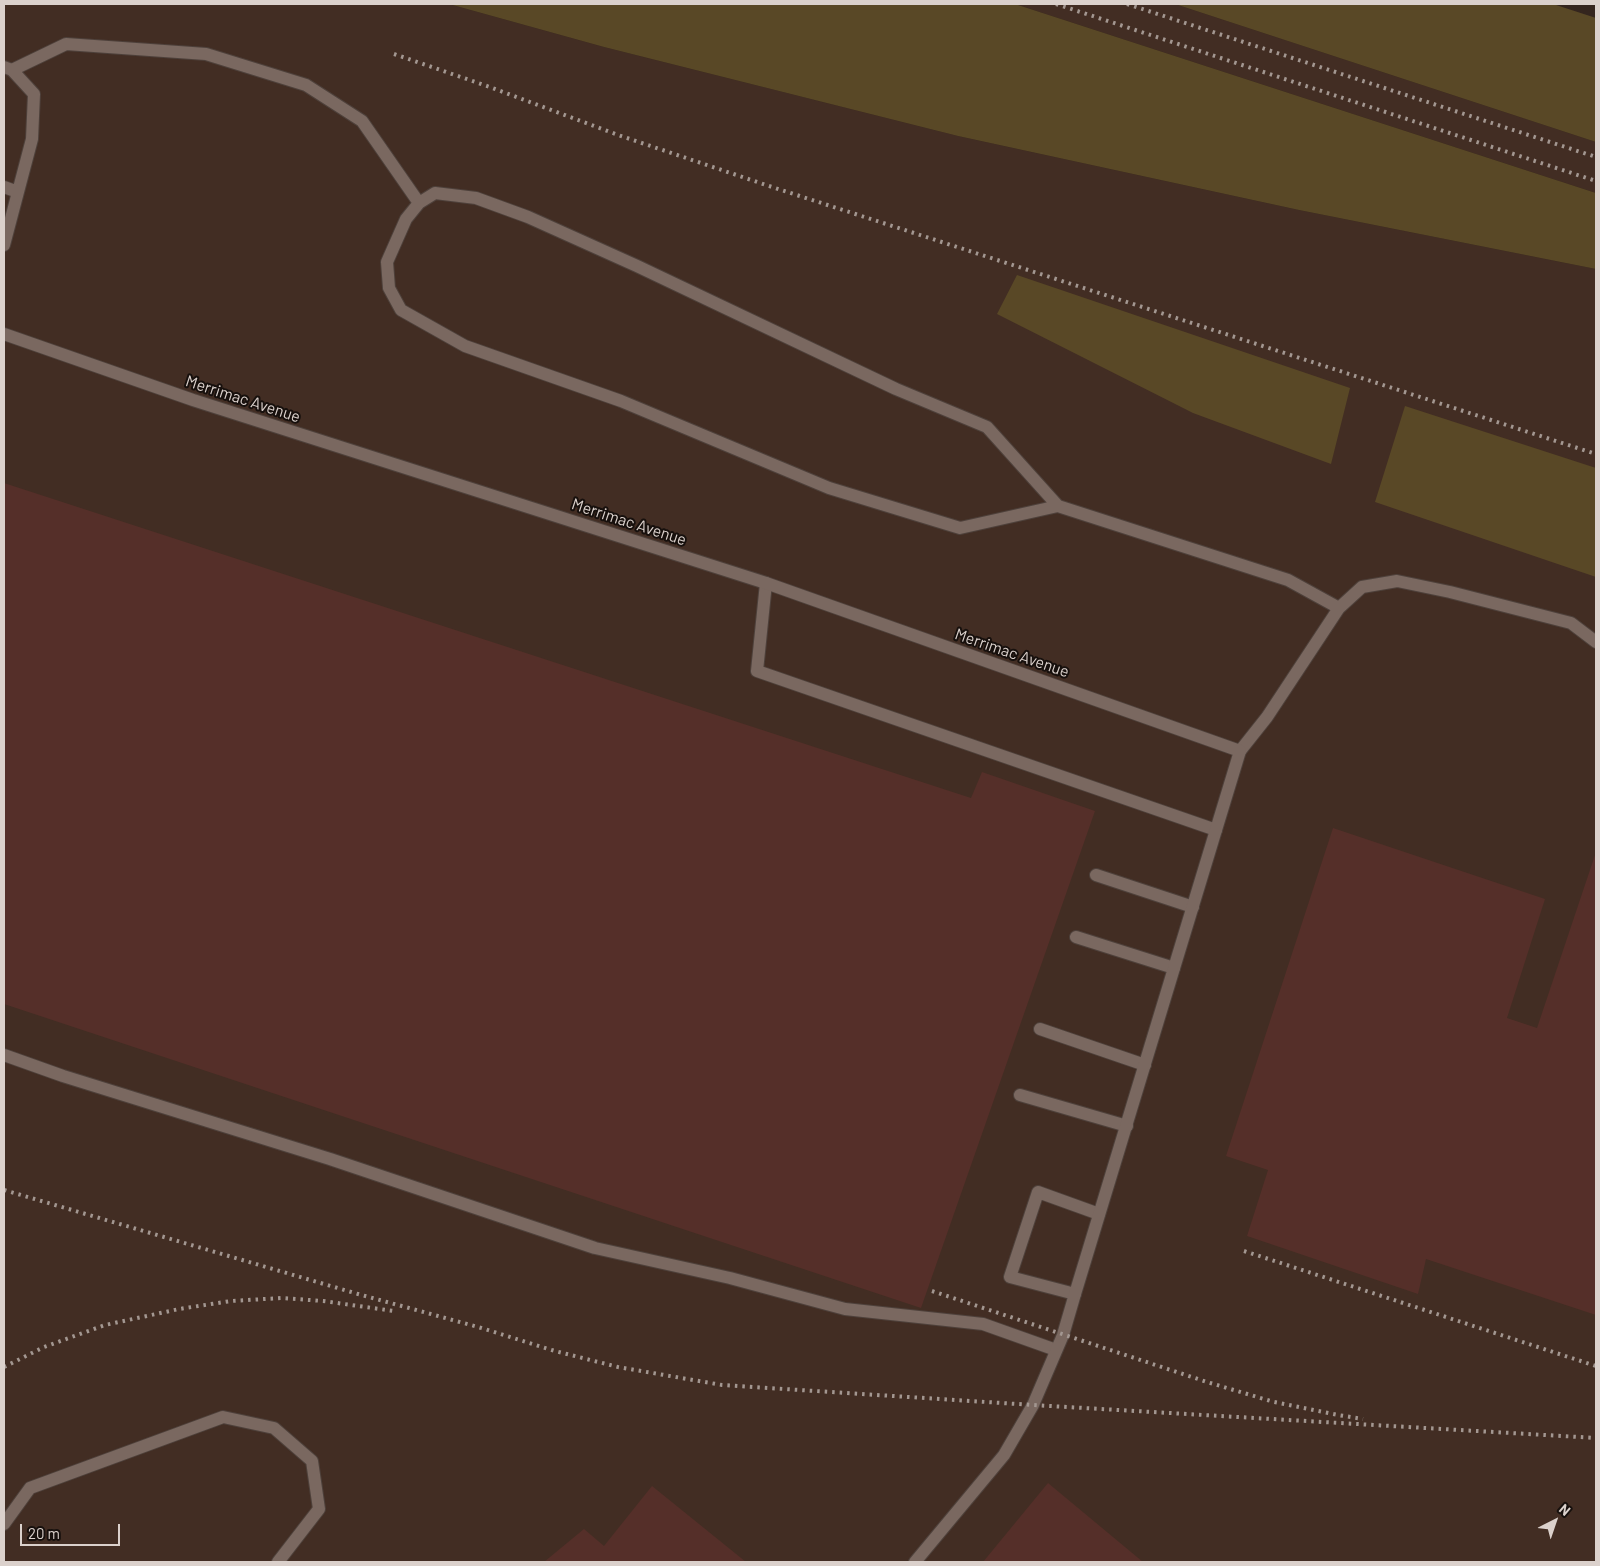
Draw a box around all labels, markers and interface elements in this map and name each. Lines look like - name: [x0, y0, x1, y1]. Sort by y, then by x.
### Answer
- street label: Merrimac Avenue: [183, 371, 303, 427]
- street label: Merrimac Avenue: [569, 494, 689, 550]
- street label: Merrimac Avenue: [952, 624, 1072, 682]
- north arrow: [1530, 1496, 1580, 1546]
- text: N: [1556, 1500, 1574, 1519]
- scale bar: [22, 1514, 122, 1546]
- text: 20 m: [28, 1524, 60, 1542]

